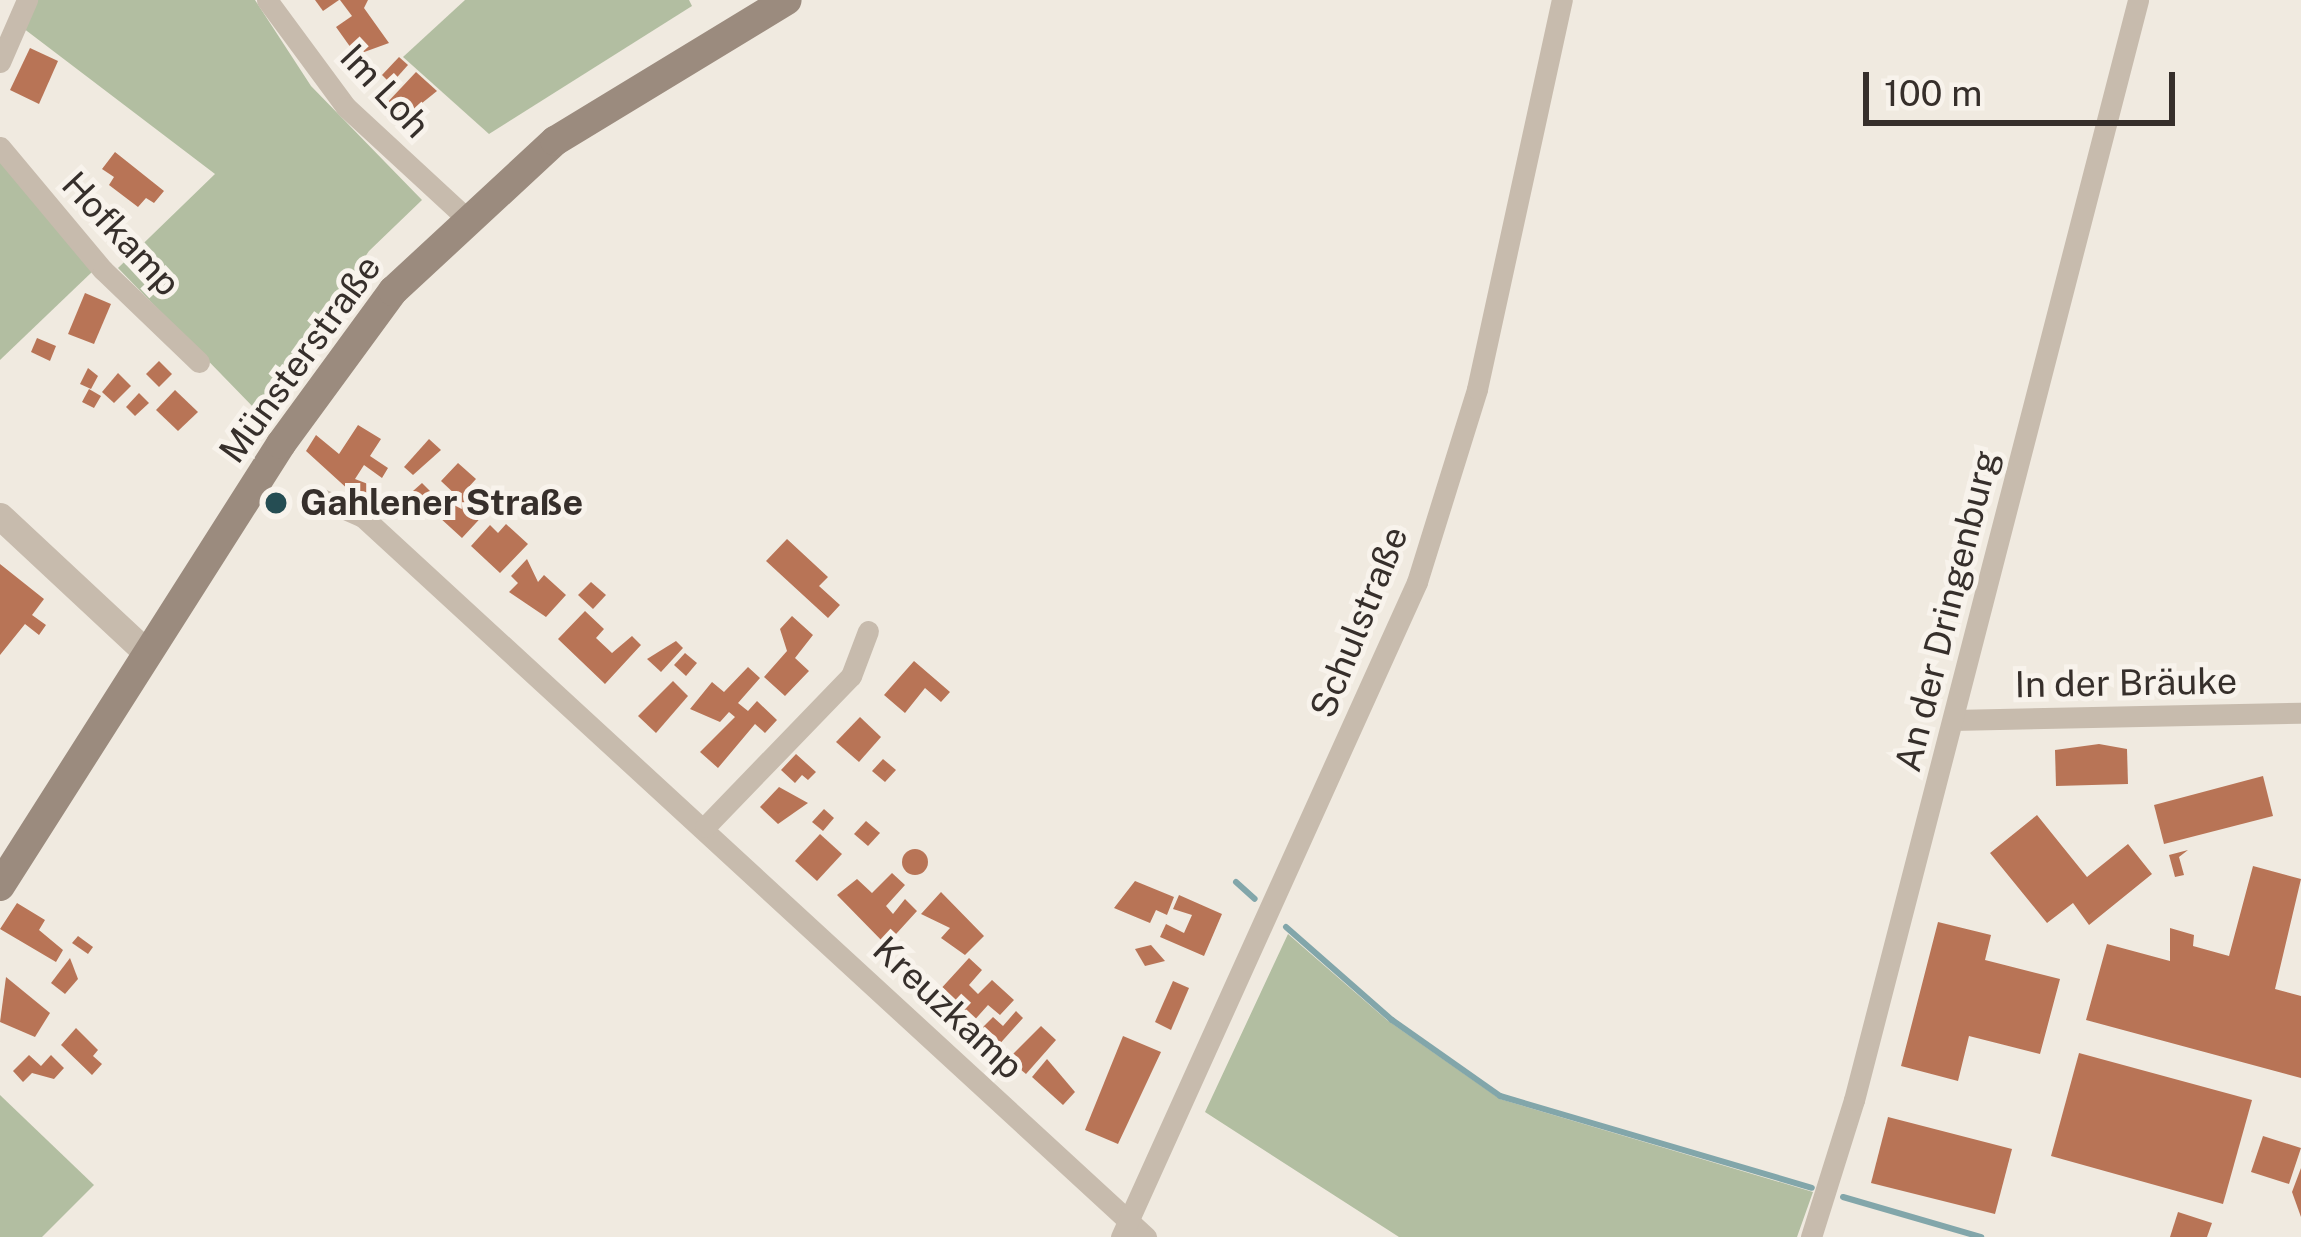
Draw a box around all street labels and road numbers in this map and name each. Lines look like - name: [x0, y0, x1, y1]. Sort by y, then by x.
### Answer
- street label: Im Loh: [331, 36, 439, 146]
- street label: Hofkamp: [53, 163, 189, 305]
- street label: Münsterstraße: [210, 247, 390, 471]
- street label: An der Dringenburg: [1886, 446, 2008, 776]
- street label: Schulstraße: [1301, 520, 1417, 724]
- street label: In der Bräuke: [2014, 659, 2238, 707]
- street label: Kreuzkamp: [864, 928, 1032, 1088]

